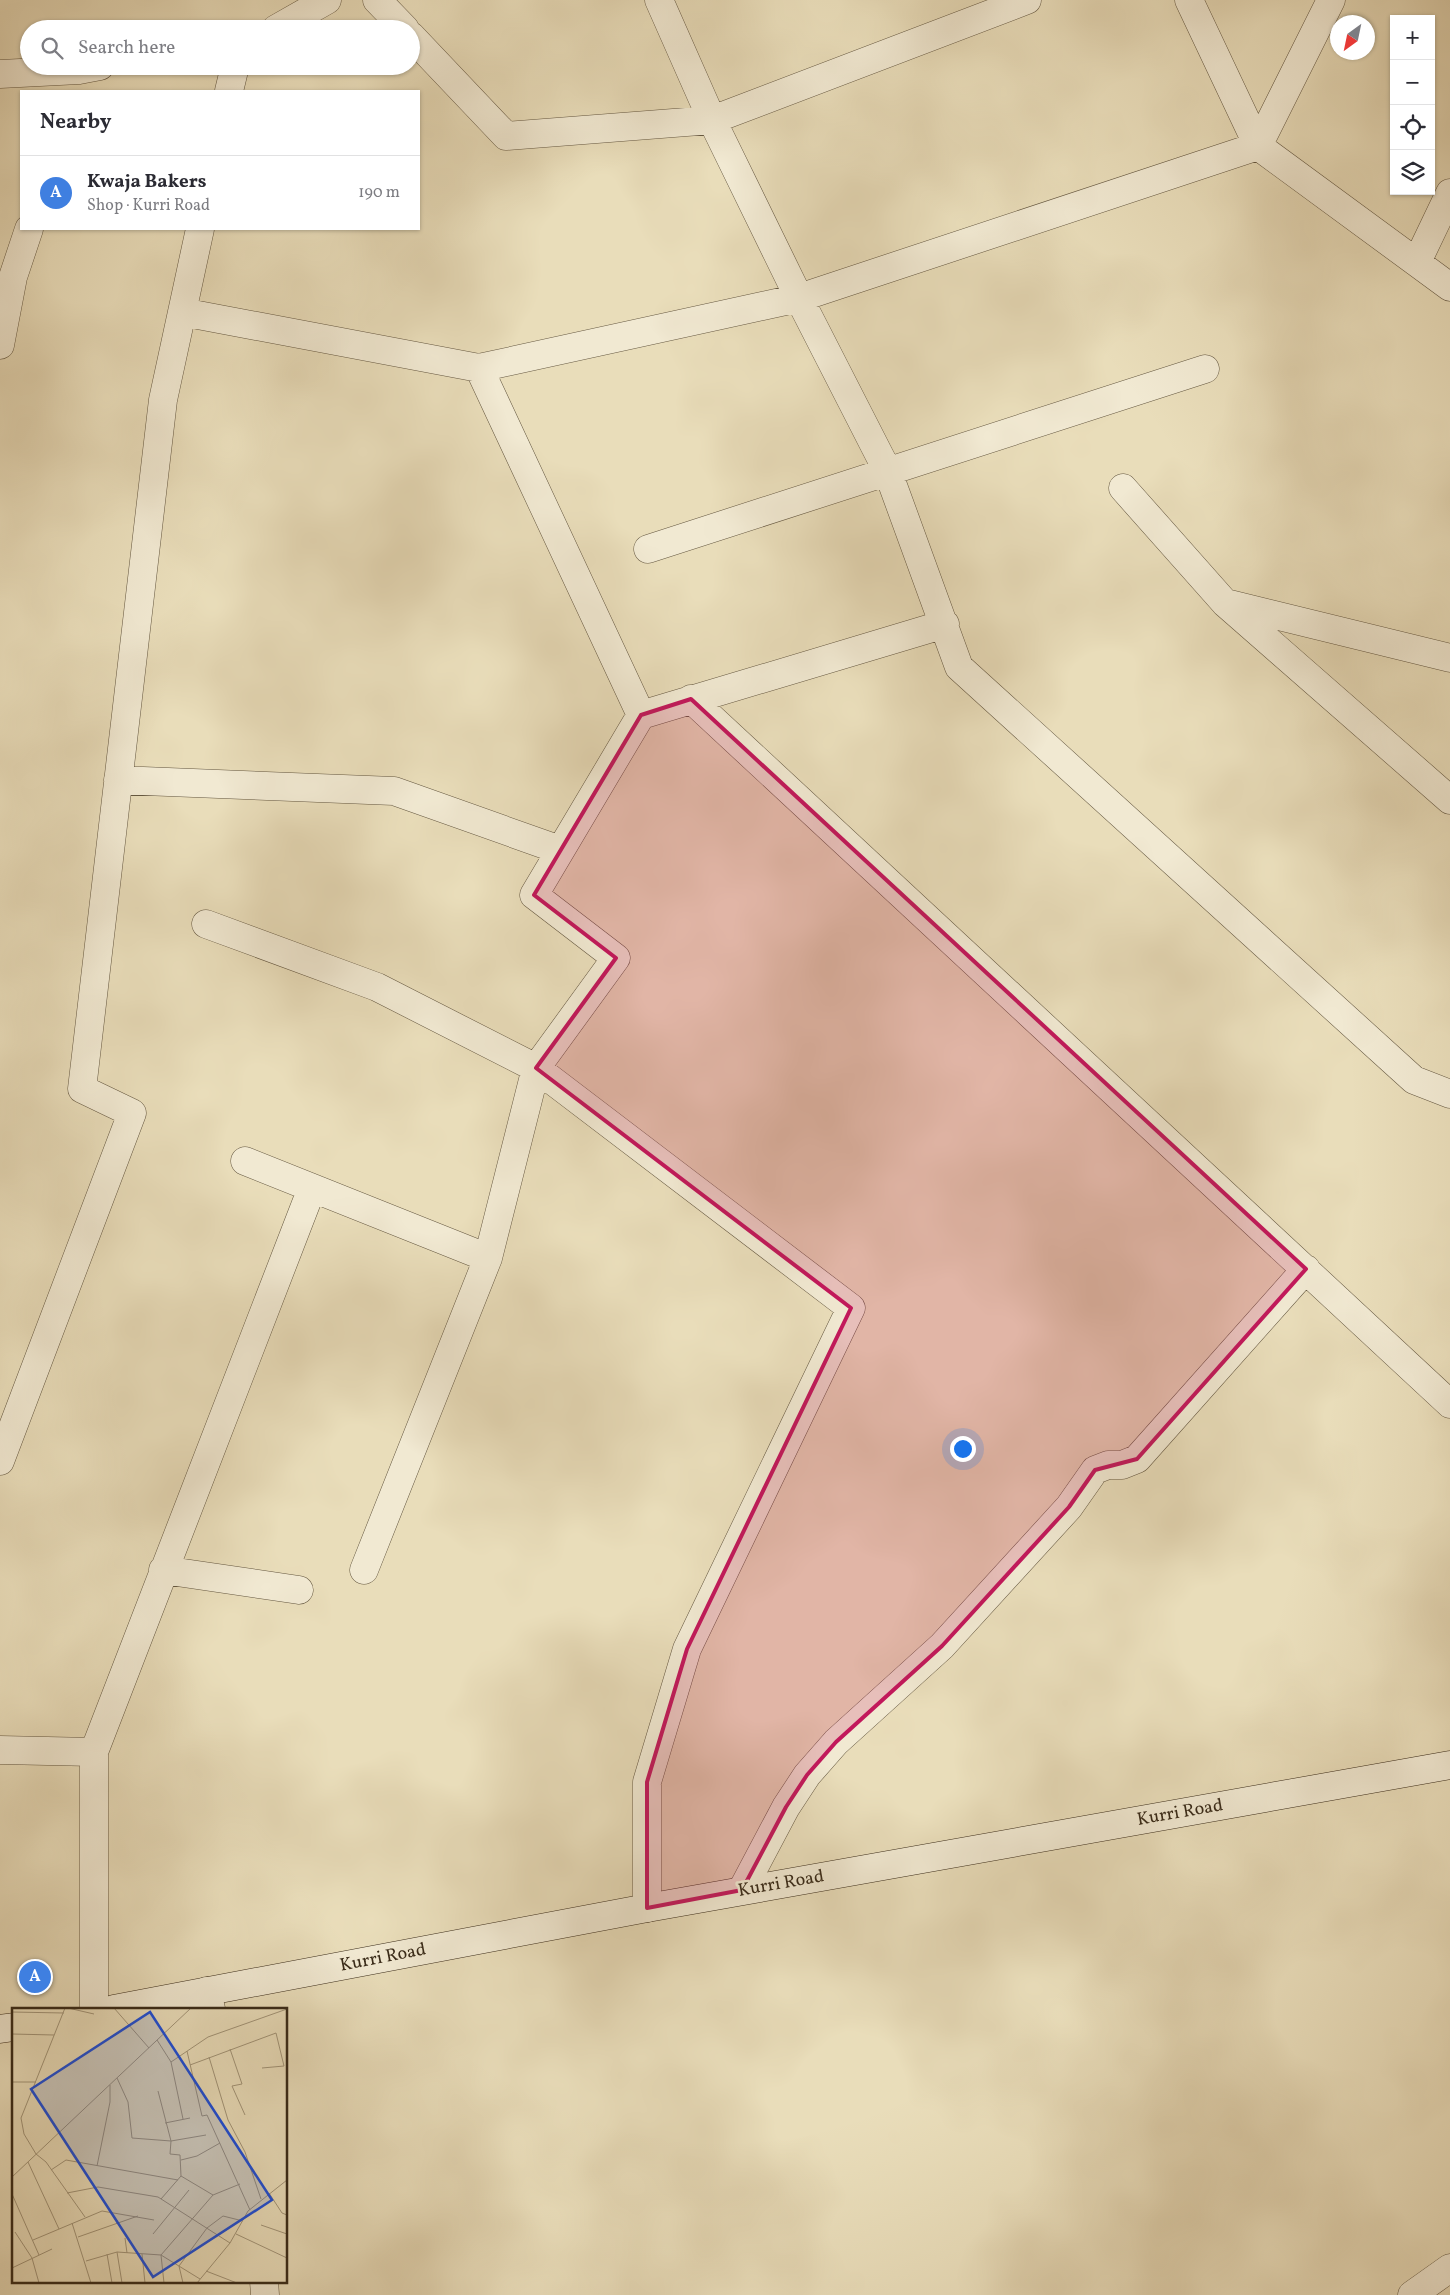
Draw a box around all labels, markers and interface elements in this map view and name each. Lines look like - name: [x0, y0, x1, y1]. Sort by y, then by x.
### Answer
- north arrow: [1330, 15, 1375, 60]
- map controls: [1390, 15, 1435, 195]
- button: +: [1390, 15, 1435, 60]
- search box: [20, 20, 420, 75]
- icon: search: [38, 34, 66, 62]
- text: Search here: [78, 35, 175, 61]
- button: −: [1390, 60, 1435, 105]
- button: locate: [1390, 105, 1435, 150]
- text: Nearby: [40, 108, 111, 137]
- button: layers: [1390, 150, 1435, 195]
- text: Kwaja Bakers: [87, 169, 206, 195]
- text: A: [50, 182, 62, 204]
- text: 190 m: [358, 182, 400, 204]
- text: Shop · Kurri Road: [87, 195, 210, 217]
- your location: [950, 1436, 976, 1462]
- street label: Kurri Road: [1135, 1793, 1225, 1833]
- street label: Kurri Road: [736, 1864, 826, 1904]
- street label: Kurri Road: [338, 1937, 428, 1979]
- pin: A: [19, 1958, 51, 1996]
- inset map: [12, 2008, 288, 2282]

